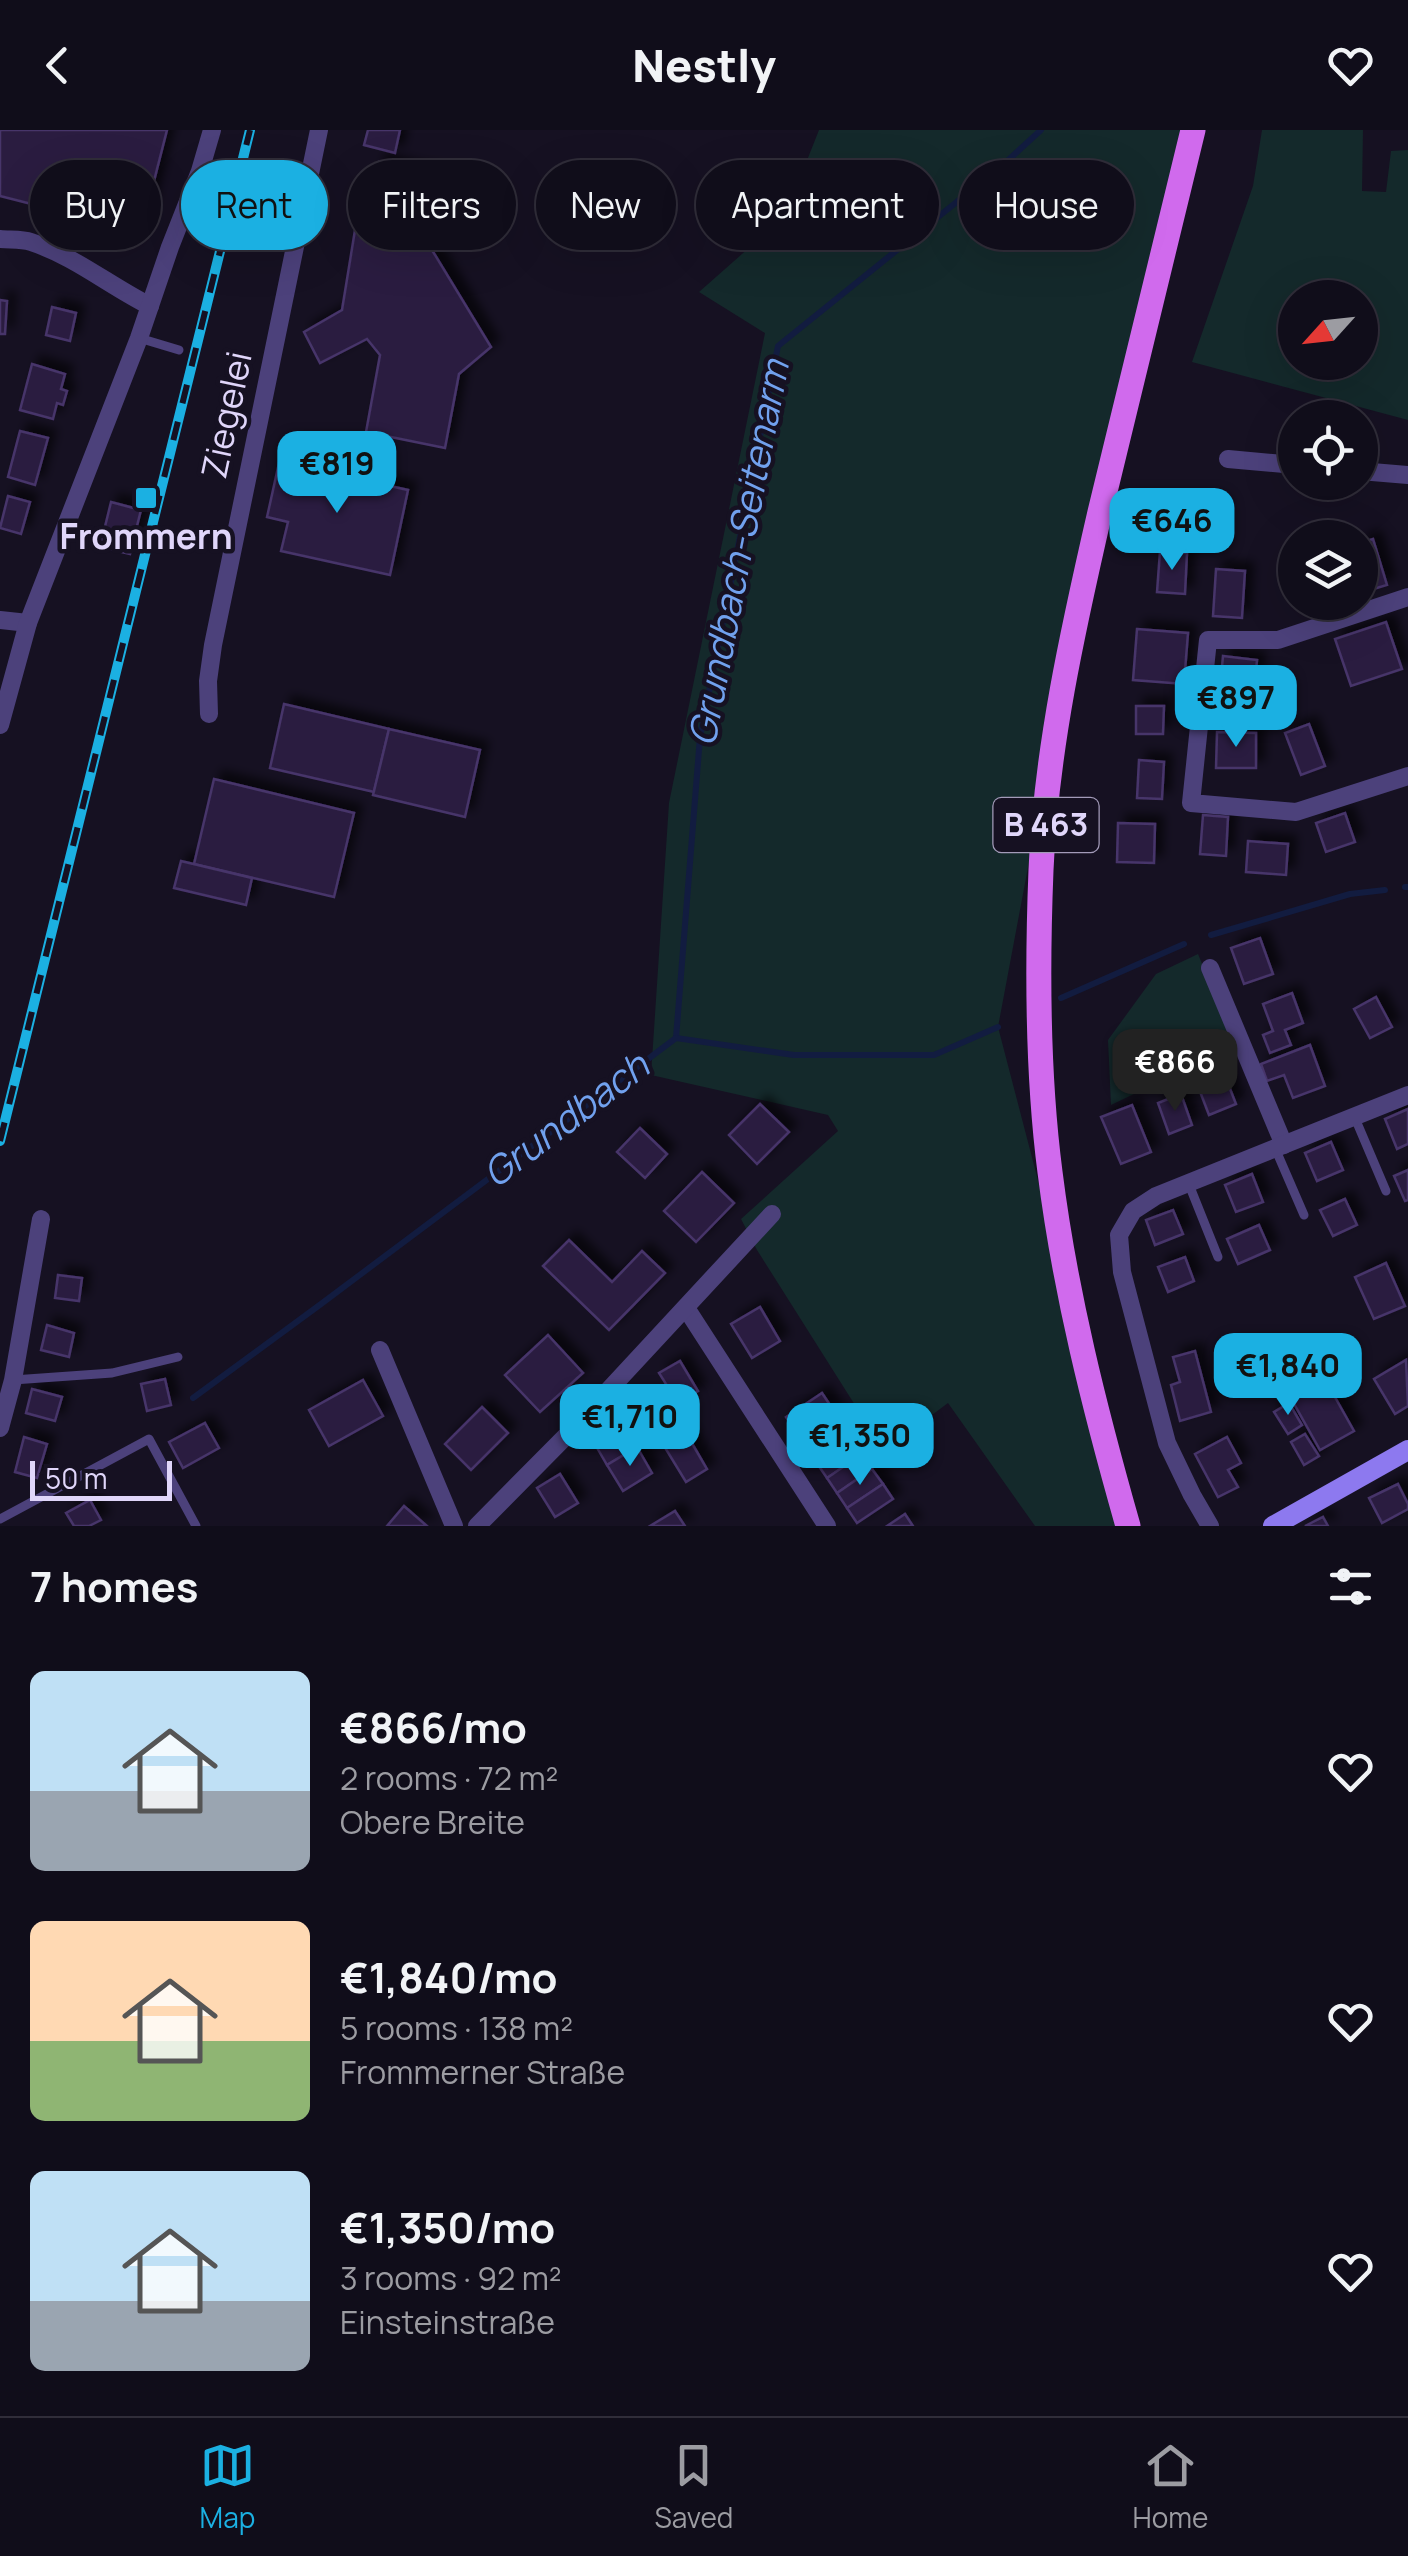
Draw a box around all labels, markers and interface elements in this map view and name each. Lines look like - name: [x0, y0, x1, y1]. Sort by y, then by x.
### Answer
- text: Nestly: [632, 34, 776, 96]
- icon: back: [30, 38, 85, 93]
- icon: heart: [1323, 38, 1378, 93]
- chip: Buy: [30, 160, 161, 250]
- chip: Rent: [181, 160, 328, 250]
- chip: Filters: [348, 160, 516, 250]
- chip: New: [536, 160, 676, 250]
- chip: Apartment: [696, 160, 939, 250]
- chip: House: [959, 160, 1134, 250]
- north arrow: [1278, 280, 1378, 380]
- map controls: [1278, 280, 1378, 620]
- street label: Ziegelei: [189, 347, 263, 482]
- water label: Grundbach-Seitenarm: [674, 353, 800, 750]
- button: locate: [1278, 400, 1378, 500]
- pin: €819: [278, 431, 396, 516]
- text: €819: [299, 441, 375, 485]
- marker: Frommern: [133, 485, 159, 511]
- pin: €646: [1113, 488, 1231, 573]
- text: €646: [1131, 498, 1213, 542]
- place label: Frommern: [59, 512, 233, 560]
- button: layers: [1278, 520, 1378, 620]
- pin: €897: [1177, 665, 1295, 750]
- text: €897: [1197, 675, 1275, 719]
- road number: B 463: [994, 798, 1098, 852]
- pin: €866: [1116, 1029, 1234, 1114]
- water label: Grundbach: [471, 1038, 660, 1198]
- text: €866: [1134, 1039, 1216, 1083]
- pin: €1,840: [1207, 1333, 1369, 1418]
- text: €1,840: [1236, 1343, 1340, 1387]
- pin: €1,710: [549, 1384, 711, 1469]
- text: €1,710: [582, 1394, 678, 1438]
- pin: €1,350: [779, 1403, 941, 1488]
- text: €1,350: [809, 1413, 911, 1457]
- scale bar: [30, 1456, 172, 1500]
- text: 50 m: [45, 1459, 108, 1497]
- text: 7 homes: [30, 1557, 198, 1615]
- icon: filters: [1323, 1559, 1378, 1614]
- text: €866/mo: [340, 1698, 527, 1756]
- icon: home: [110, 1711, 230, 1831]
- icon: heart: [1323, 1744, 1378, 1799]
- text: 2 rooms · 72 m²: [340, 1756, 558, 1800]
- text: Obere Breite: [340, 1800, 525, 1844]
- text: €1,840/mo: [340, 1948, 557, 2006]
- icon: home: [110, 1961, 230, 2081]
- icon: heart: [1323, 1994, 1378, 2049]
- text: 5 rooms · 138 m²: [340, 2006, 573, 2050]
- text: Frommerner Straße: [340, 2050, 625, 2094]
- text: €1,350/mo: [340, 2198, 555, 2256]
- icon: home: [110, 2211, 230, 2331]
- icon: heart: [1323, 2244, 1378, 2299]
- text: 3 rooms · 92 m²: [340, 2256, 562, 2300]
- text: Einsteinstraße: [340, 2300, 555, 2344]
- tab: Map: [200, 2438, 255, 2536]
- tab: Saved: [655, 2438, 733, 2536]
- tab: Home: [1133, 2438, 1208, 2536]

